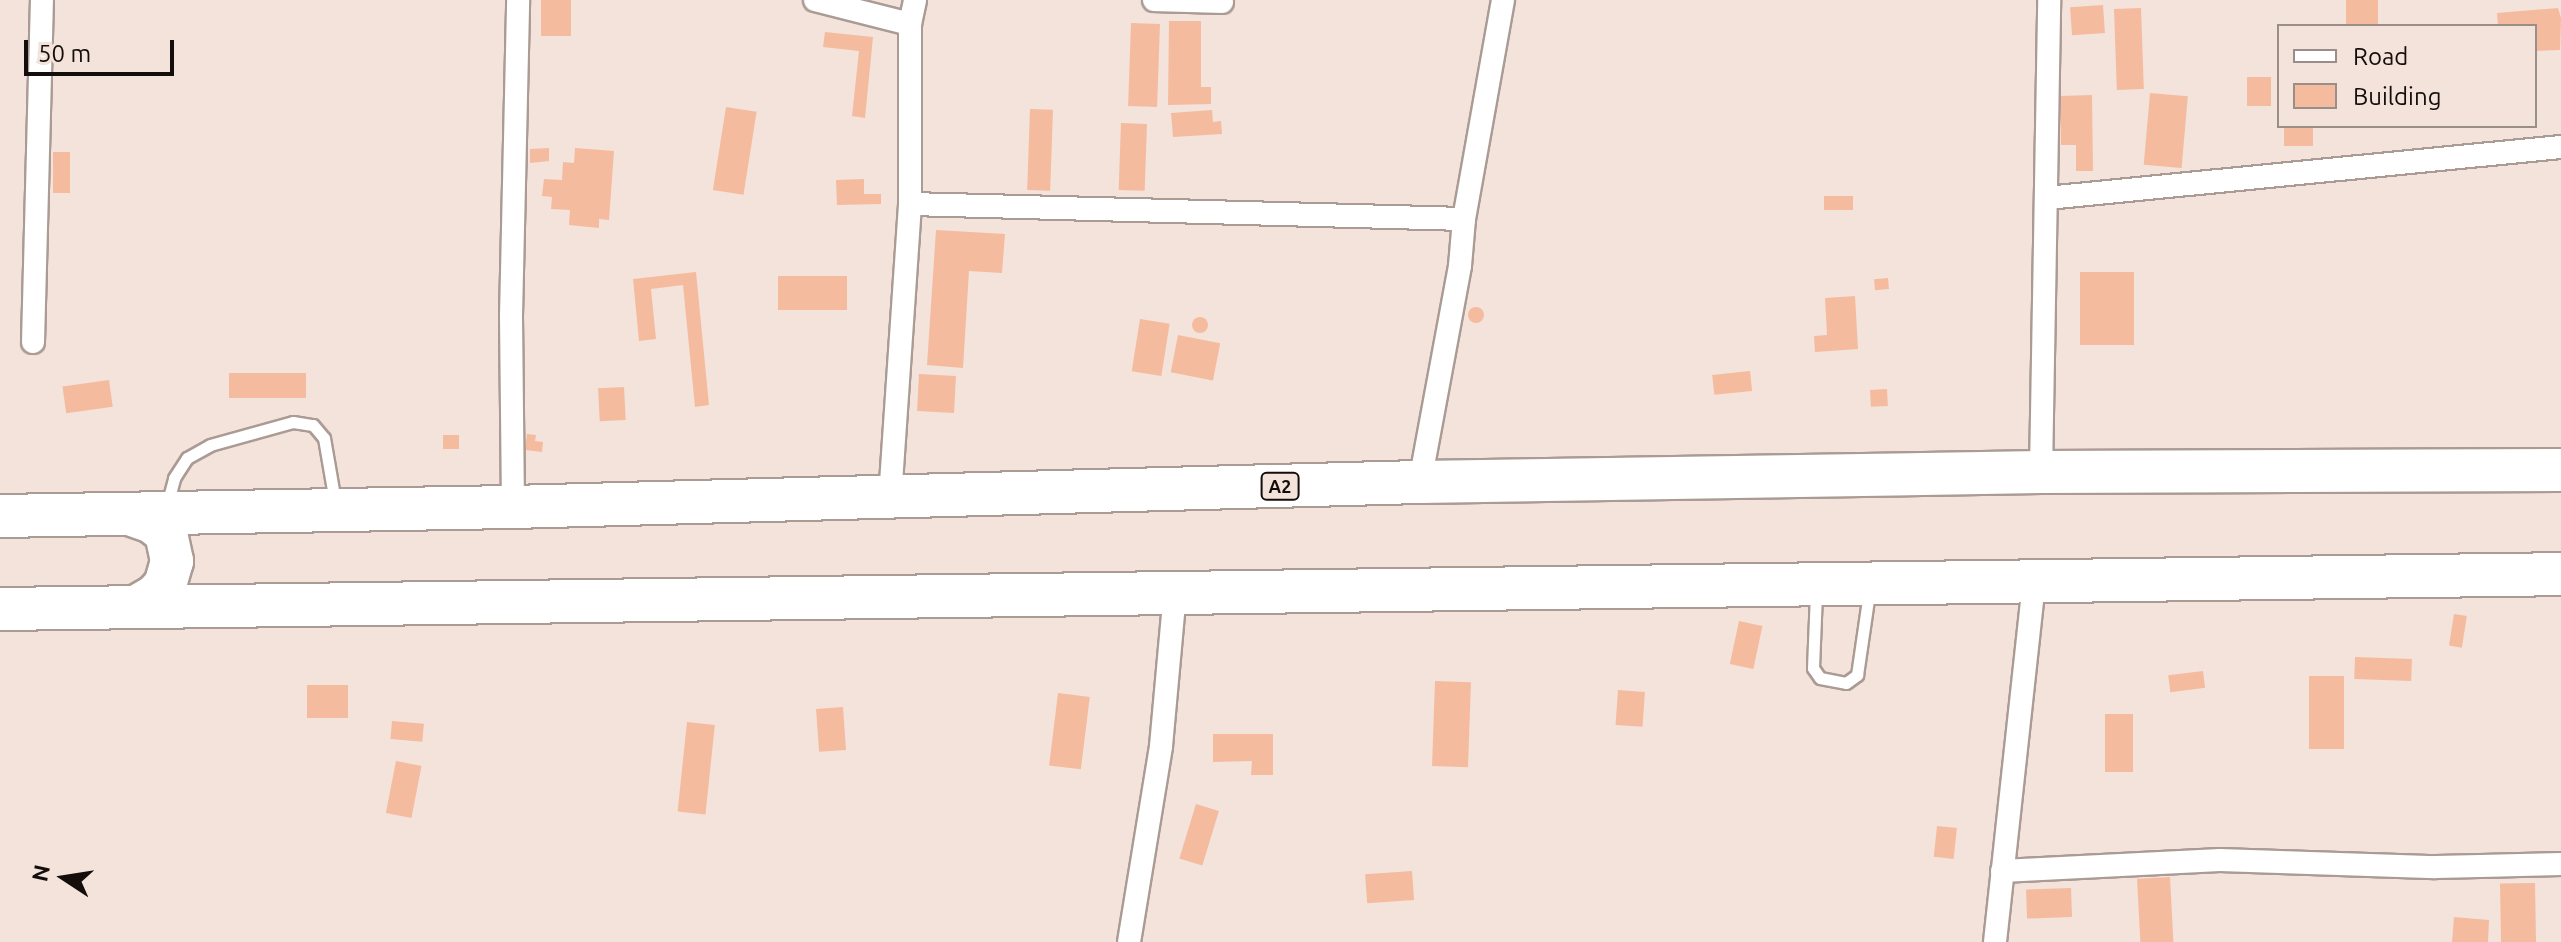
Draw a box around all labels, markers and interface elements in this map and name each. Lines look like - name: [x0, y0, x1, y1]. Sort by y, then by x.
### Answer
- scale bar: [28, 24, 178, 74]
- legend: [2277, 24, 2537, 128]
- text: 50 m: [38, 40, 91, 67]
- text: Road: [2353, 43, 2408, 70]
- text: Building: [2353, 83, 2441, 110]
- road number: A2: [1260, 472, 1300, 500]
- north arrow: [24, 838, 104, 918]
- text: N: [26, 862, 54, 884]

